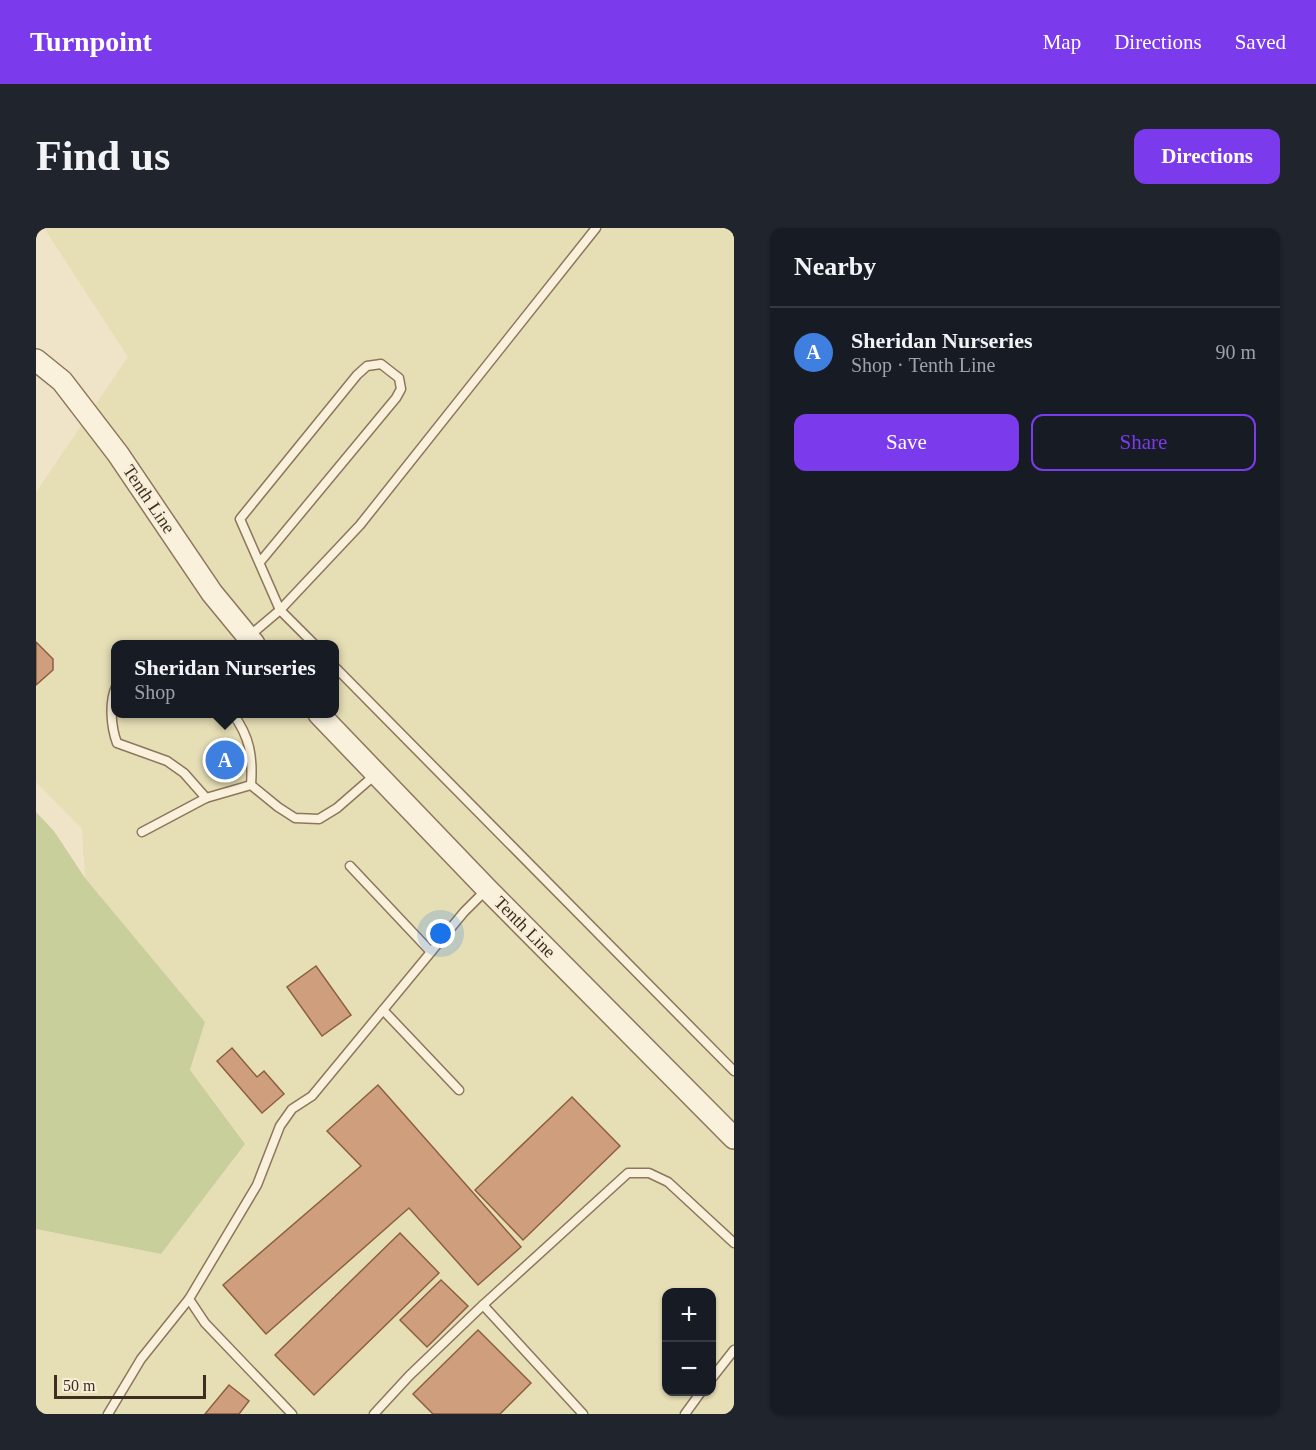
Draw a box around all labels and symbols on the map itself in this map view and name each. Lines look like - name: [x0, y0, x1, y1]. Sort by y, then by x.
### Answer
- street label: Tenth Line: [119, 461, 179, 537]
- pin: A: [206, 738, 244, 782]
- street label: Tenth Line: [490, 892, 560, 962]
- your location: [426, 919, 455, 948]
- scale bar: [54, 1372, 206, 1400]

